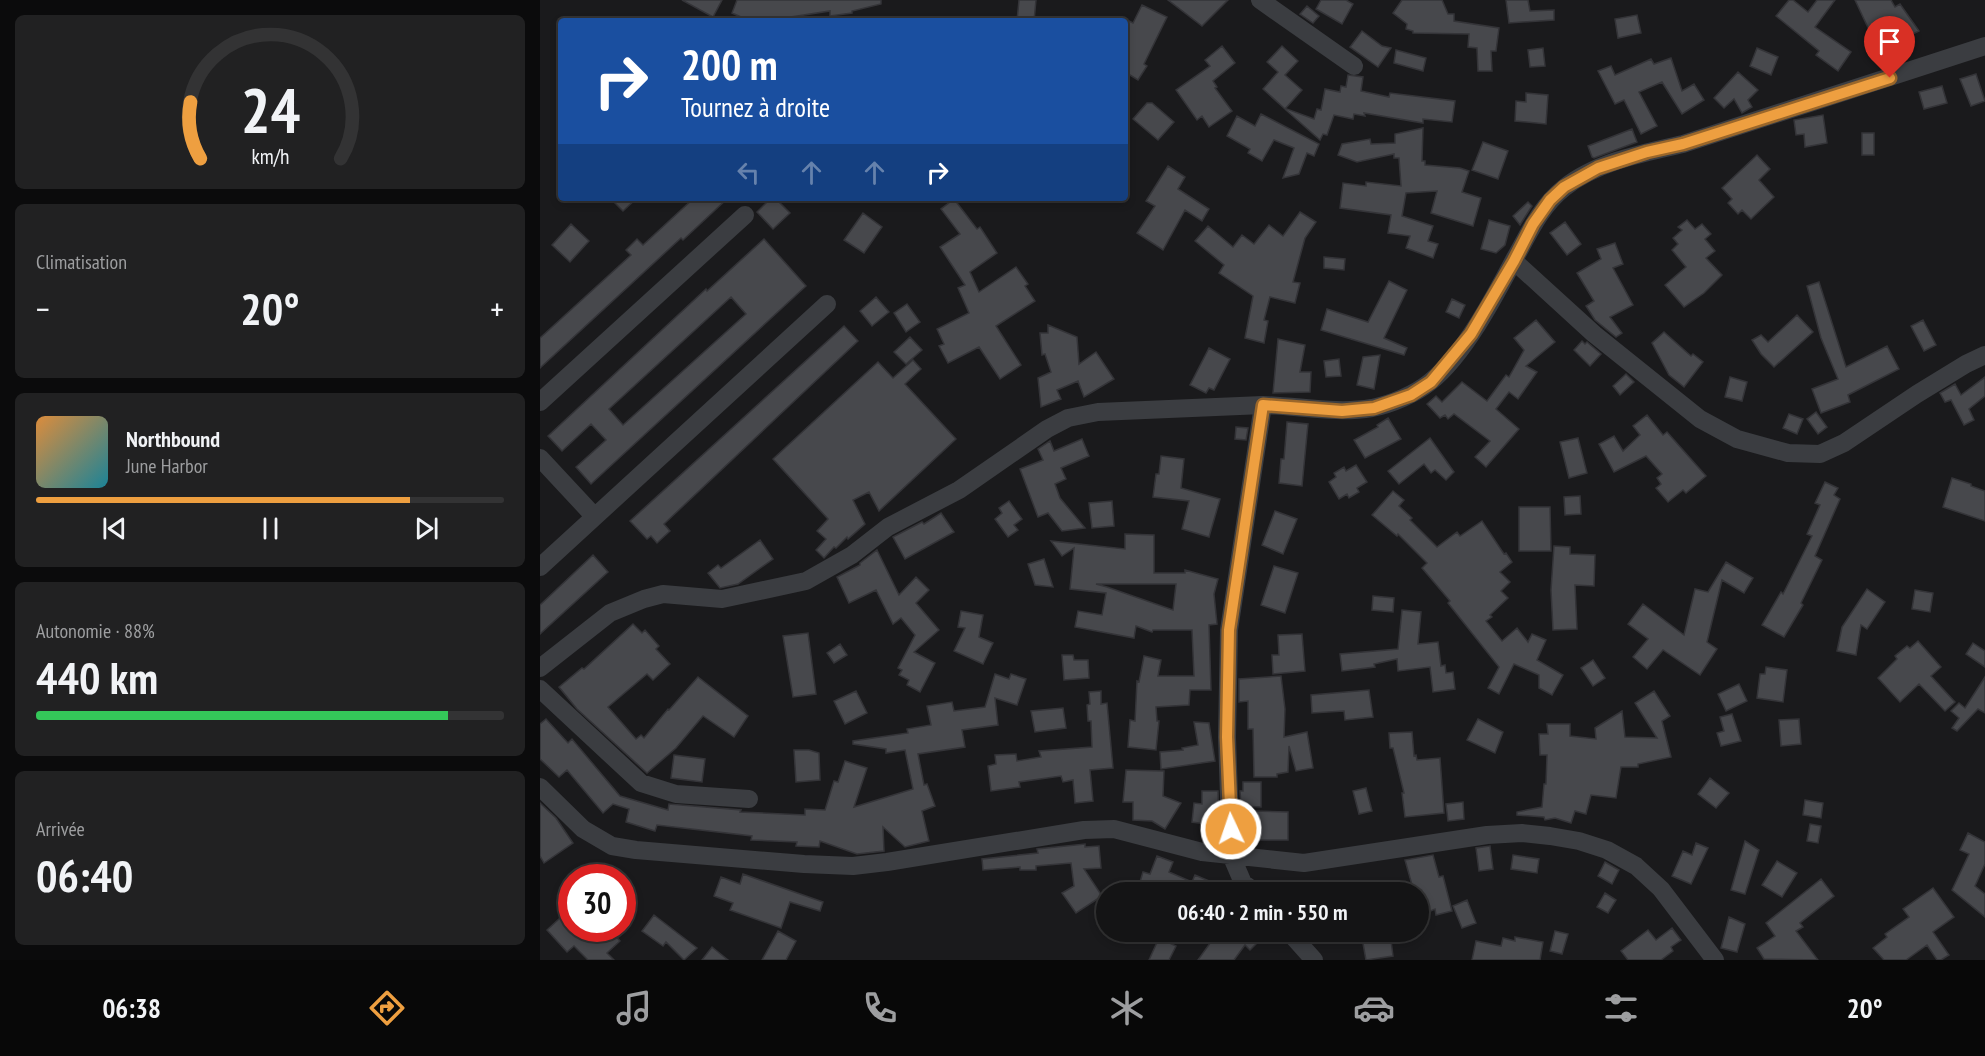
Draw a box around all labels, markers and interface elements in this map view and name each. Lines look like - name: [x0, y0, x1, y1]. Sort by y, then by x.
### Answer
- pin: [1864, 16, 1915, 78]
- icon: arrive: [1873, 25, 1906, 58]
- text: 200 m: [681, 37, 778, 92]
- icon: right: [582, 42, 660, 120]
- text: 24: [240, 69, 300, 150]
- text: Tournez à droite: [681, 90, 830, 124]
- text: km/h: [251, 142, 289, 170]
- icon: left: [732, 156, 765, 189]
- icon: ahead: [795, 156, 828, 189]
- icon: ahead: [858, 156, 891, 189]
- icon: right: [921, 156, 954, 189]
- text: Climatisation: [36, 249, 127, 275]
- text: 20°: [240, 279, 300, 337]
- text: −: [36, 287, 50, 330]
- text: +: [490, 287, 504, 330]
- text: Northbound: [126, 425, 220, 453]
- text: June Harbor: [126, 453, 208, 479]
- icon: previous: [98, 512, 131, 545]
- icon: pause: [254, 512, 287, 545]
- icon: next: [410, 512, 443, 545]
- text: Autonomie · 88%: [36, 618, 155, 644]
- text: 440 km: [36, 648, 158, 706]
- position arrow: [1199, 797, 1263, 861]
- text: Arrivée: [36, 816, 85, 842]
- text: 06:40: [36, 846, 133, 904]
- speed limit sign: 30: [558, 864, 636, 942]
- text: 06:40 · 2 min · 550 m: [1177, 898, 1348, 926]
- icon: directions: [366, 987, 408, 1029]
- icon: music: [613, 987, 655, 1029]
- icon: phone: [859, 987, 901, 1029]
- icon: climate: [1106, 987, 1148, 1029]
- icon: car: [1353, 987, 1395, 1029]
- icon: filters: [1600, 987, 1642, 1029]
- text: 06:38: [102, 991, 161, 1025]
- text: 20°: [1847, 991, 1882, 1025]

